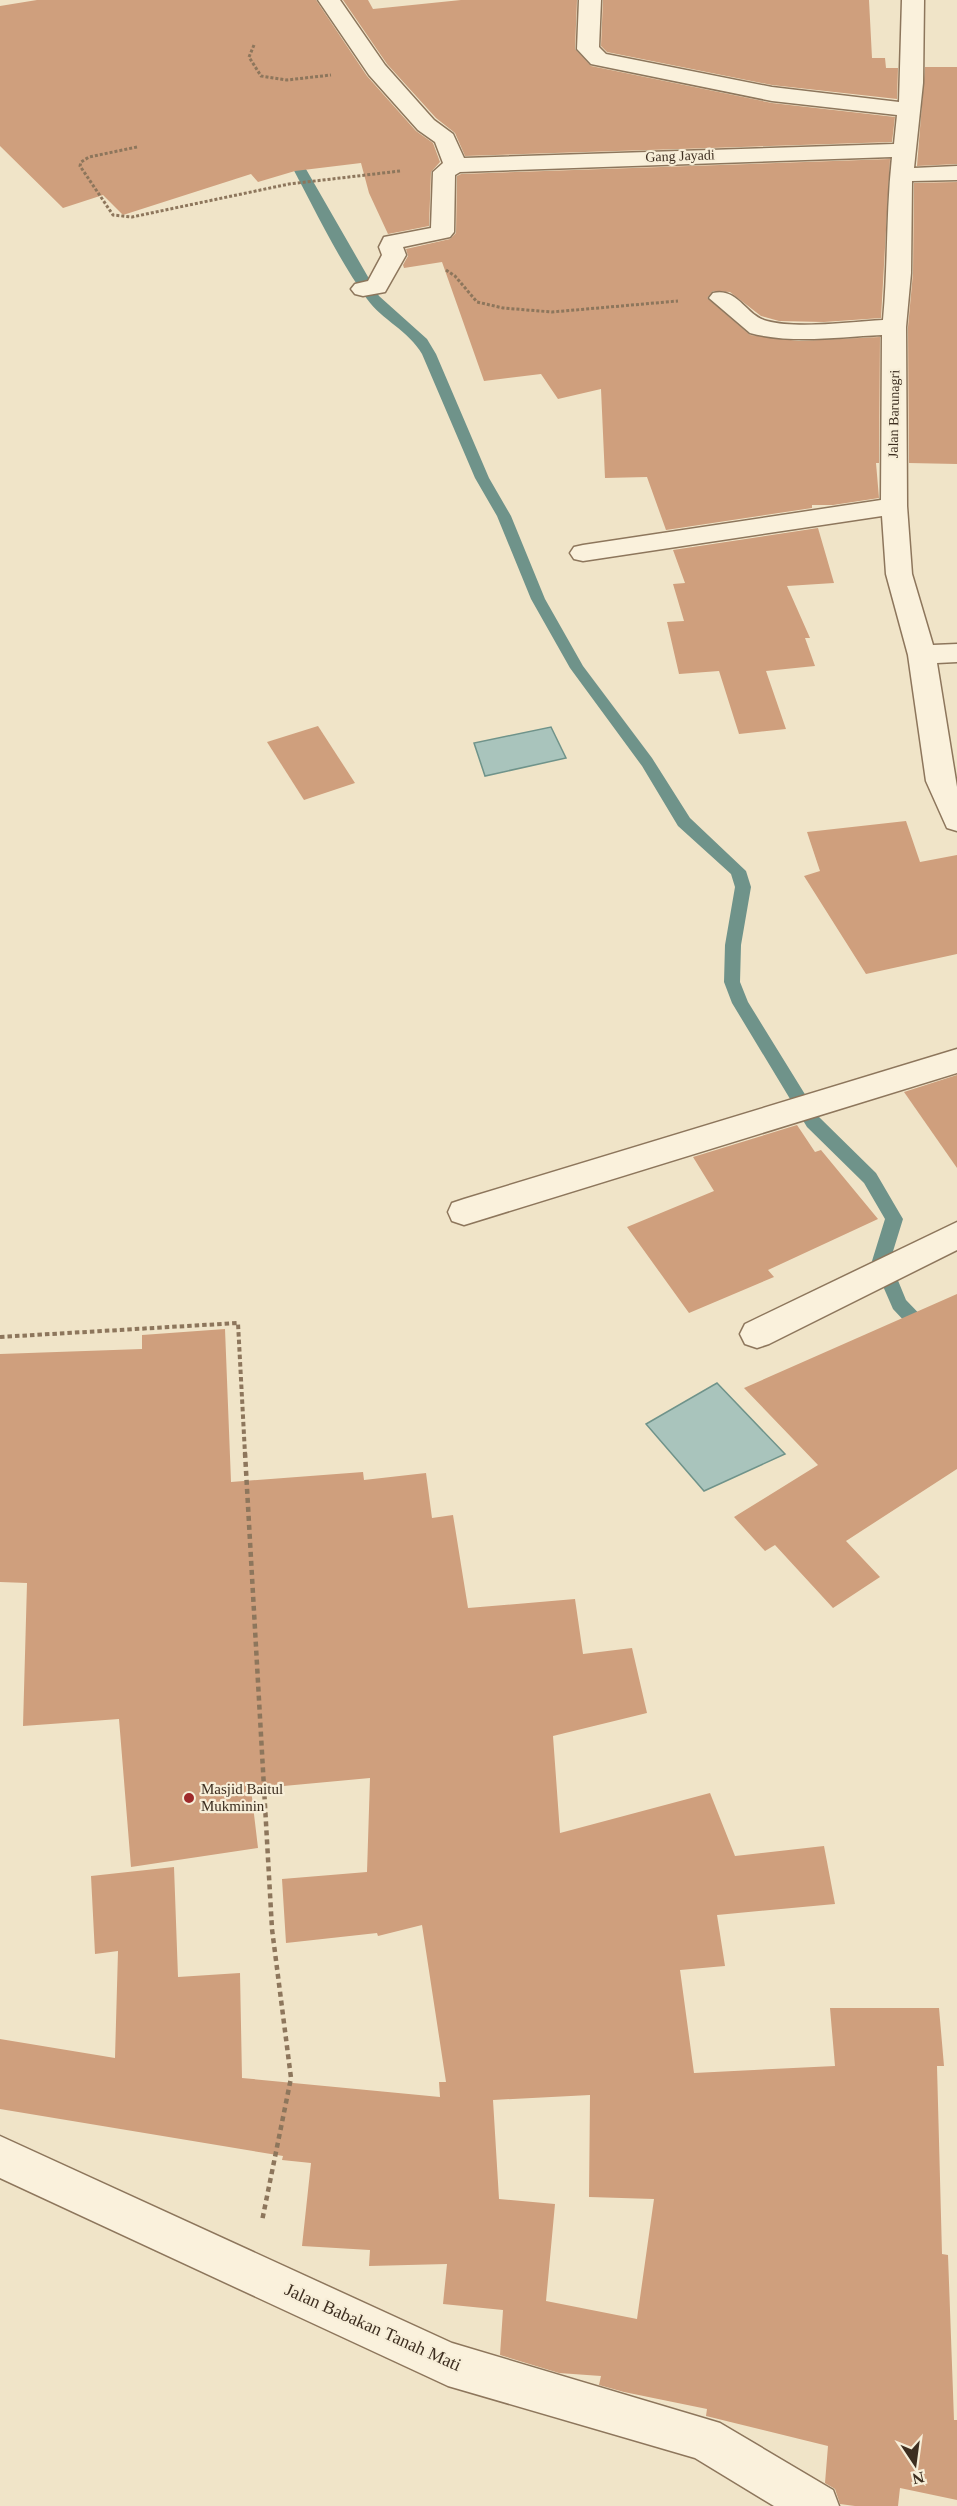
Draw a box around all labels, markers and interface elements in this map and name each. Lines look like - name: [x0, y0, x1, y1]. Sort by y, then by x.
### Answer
- street label: Gang Jayadi: [645, 147, 715, 165]
- street label: Jalan Barunagri: [886, 370, 902, 458]
- place label: Masjid Baitul Mukminin: [201, 1781, 283, 1814]
- marker: Masjid Baitul Mukminin: [182, 1791, 196, 1805]
- street label: Jalan Babakan Tanah Mati: [282, 2279, 464, 2375]
- north arrow: [885, 2434, 945, 2494]
- text: N: [910, 2469, 926, 2488]

